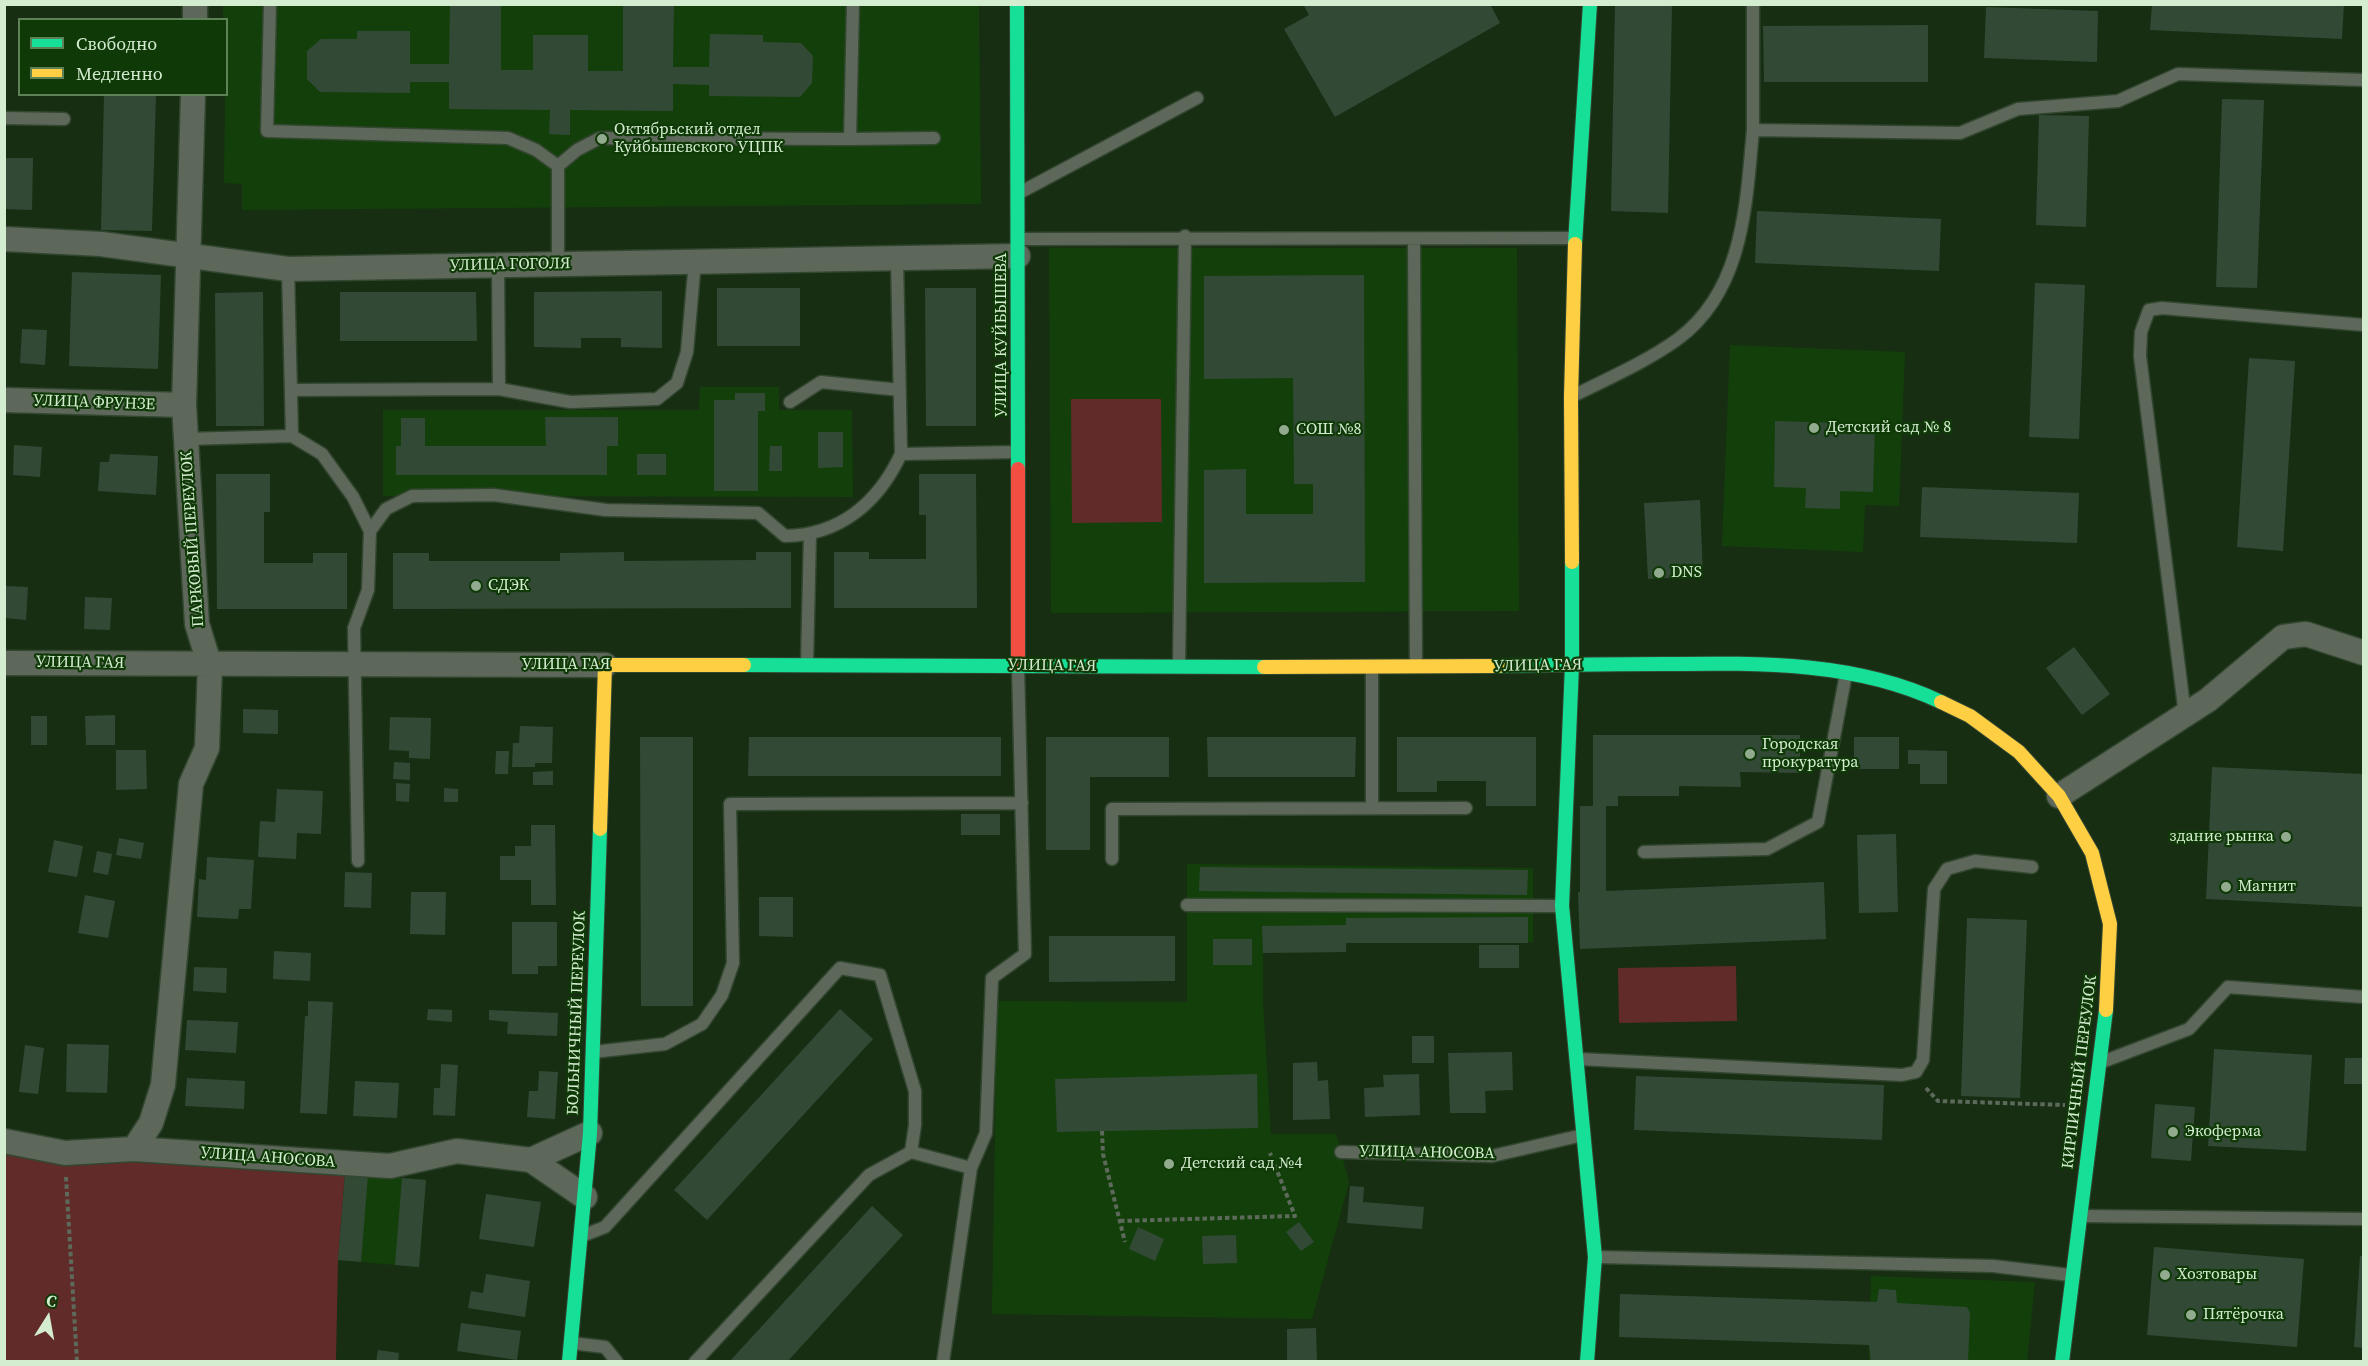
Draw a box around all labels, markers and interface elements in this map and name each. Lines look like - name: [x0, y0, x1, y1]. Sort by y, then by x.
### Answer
- legend: [18, 18, 228, 96]
- text: Свободно: [76, 31, 157, 56]
- text: Медленно: [76, 61, 163, 86]
- place label: Октябрьский отдел Куйбышевского УЦПК: [614, 120, 783, 158]
- marker: Октябрьский отдел Куйбышевского УЦПК: [595, 132, 609, 146]
- street label: УЛИЦА КУЙБЫШЕВА: [992, 253, 1012, 417]
- street label: УЛИЦА ГОГОЛЯ: [449, 254, 571, 276]
- street label: УЛИЦА ФРУНЗЕ: [33, 391, 155, 415]
- place label: Детский сад № 8: [1826, 418, 1951, 438]
- place label: СОШ №8: [1296, 420, 1362, 440]
- marker: Детский сад № 8: [1807, 421, 1821, 435]
- marker: СОШ №8: [1277, 423, 1291, 437]
- street label: ПАРКОВЫЙ ПЕРЕУЛОК: [177, 450, 209, 628]
- place label: DNS: [1671, 563, 1702, 583]
- marker: DNS: [1652, 566, 1666, 580]
- place label: СДЭК: [488, 576, 529, 596]
- marker: СДЭК: [469, 579, 483, 593]
- street label: УЛИЦА ГАЯ: [36, 653, 124, 673]
- street label: УЛИЦА ГАЯ: [522, 655, 610, 675]
- street label: УЛИЦА ГАЯ: [1008, 656, 1096, 676]
- street label: УЛИЦА ГАЯ: [1494, 656, 1582, 676]
- place label: Городская прокуратура: [1762, 735, 1858, 773]
- marker: Городская прокуратура: [1743, 747, 1757, 761]
- place label: здание рынка: [2170, 827, 2274, 847]
- marker: здание рынка: [2279, 830, 2293, 844]
- place label: Магнит: [2238, 877, 2296, 897]
- marker: Магнит: [2219, 880, 2233, 894]
- street label: БОЛЬНИЧНЫЙ ПЕРЕУЛОК: [564, 911, 590, 1115]
- street label: КИРПИЧНЫЙ ПЕРЕУЛОК: [2059, 974, 2101, 1170]
- place label: Экоферма: [2185, 1122, 2261, 1142]
- marker: Экоферма: [2166, 1125, 2180, 1139]
- street label: УЛИЦА АНОСОВА: [1359, 1142, 1495, 1164]
- street label: УЛИЦА АНОСОВА: [200, 1144, 336, 1172]
- place label: Детский сад №4: [1181, 1154, 1302, 1174]
- marker: Детский сад №4: [1162, 1157, 1176, 1171]
- place label: Хозтовары: [2177, 1265, 2257, 1285]
- marker: Хозтовары: [2158, 1268, 2172, 1282]
- north arrow: [18, 1288, 78, 1348]
- text: С: [44, 1289, 58, 1312]
- place label: Пятёрочка: [2203, 1305, 2284, 1325]
- marker: Пятёрочка: [2184, 1308, 2198, 1322]

